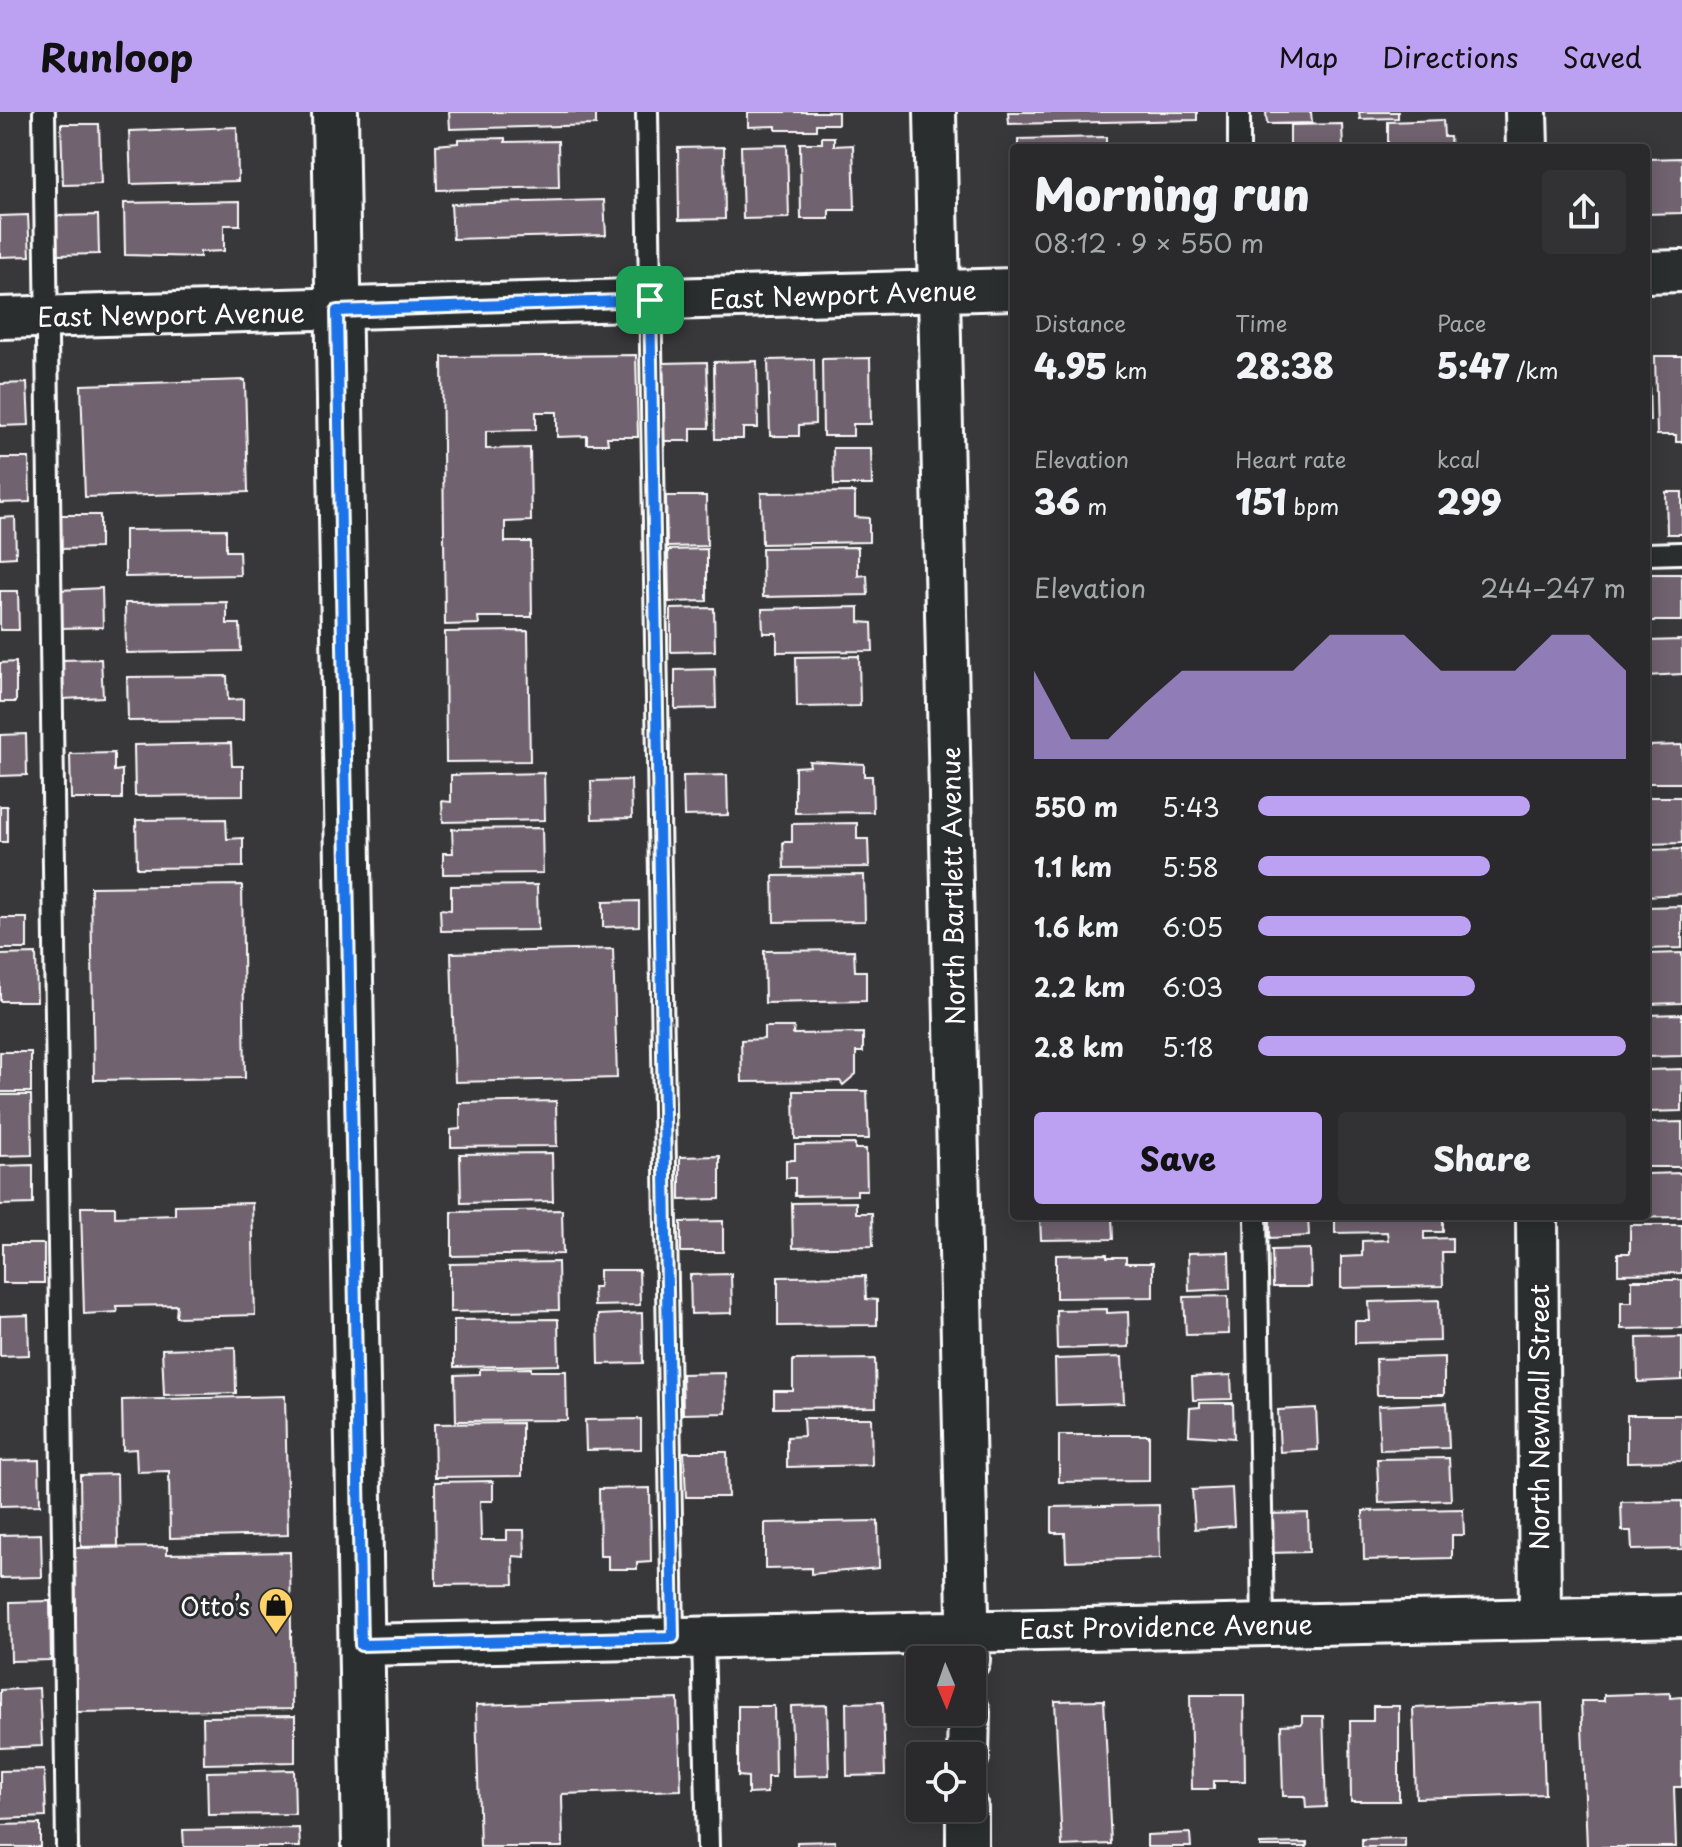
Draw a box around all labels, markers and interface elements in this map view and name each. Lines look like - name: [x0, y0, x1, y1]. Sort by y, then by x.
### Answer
- text: Runloop: [40, 28, 193, 85]
- text: Map: [1279, 35, 1338, 78]
- text: Directions: [1382, 35, 1519, 78]
- text: Saved: [1563, 35, 1642, 78]
- text: Morning run: [1034, 160, 1310, 226]
- button: share: [1542, 170, 1626, 254]
- text: 08:12 · 9 × 550 m: [1034, 223, 1264, 262]
- pin: [616, 266, 684, 334]
- street label: East Newport Avenue: [709, 270, 977, 318]
- icon: arrive: [628, 278, 672, 322]
- street label: East Newport Avenue: [37, 292, 305, 336]
- text: Distance: [1034, 306, 1126, 339]
- text: Time: [1235, 306, 1287, 339]
- text: Pace: [1437, 306, 1486, 339]
- text: 4.95: [1034, 339, 1107, 391]
- text: 28:38: [1235, 339, 1334, 391]
- text: 5:47: [1437, 339, 1509, 391]
- text: km: [1107, 353, 1148, 386]
- text: /km: [1509, 353, 1558, 386]
- text: Elevation: [1034, 442, 1129, 475]
- text: Heart rate: [1235, 442, 1346, 475]
- text: kcal: [1437, 442, 1481, 475]
- text: 36: [1034, 475, 1080, 527]
- text: 151: [1235, 475, 1287, 527]
- text: 299: [1437, 475, 1502, 527]
- text: m: [1080, 489, 1107, 522]
- text: bpm: [1287, 489, 1339, 522]
- text: Elevation: [1034, 568, 1146, 607]
- text: 244–247 m: [1480, 568, 1626, 607]
- street label: North Bartlett Avenue: [930, 747, 974, 1025]
- text: 550 m: [1034, 787, 1118, 826]
- text: 5:43: [1162, 787, 1220, 826]
- text: 1.1 km: [1034, 847, 1112, 886]
- text: 5:58: [1162, 847, 1219, 886]
- text: 1.6 km: [1034, 907, 1119, 946]
- text: 6:05: [1162, 907, 1223, 946]
- text: 2.2 km: [1034, 967, 1125, 1006]
- text: 6:03: [1162, 967, 1223, 1006]
- text: 2.8 km: [1034, 1027, 1124, 1066]
- text: 5:18: [1162, 1027, 1214, 1066]
- button: Save: [1034, 1112, 1322, 1204]
- button: Share: [1338, 1112, 1626, 1204]
- street label: North Newhall Street: [1519, 1284, 1558, 1550]
- place label: Otto’s: [180, 1586, 250, 1625]
- shop icon: Otto’s: [257, 1586, 295, 1636]
- street label: East Providence Avenue: [1019, 1604, 1313, 1648]
- north arrow: [906, 1646, 986, 1726]
- map controls: [906, 1646, 986, 1822]
- button: locate: [906, 1742, 986, 1822]

